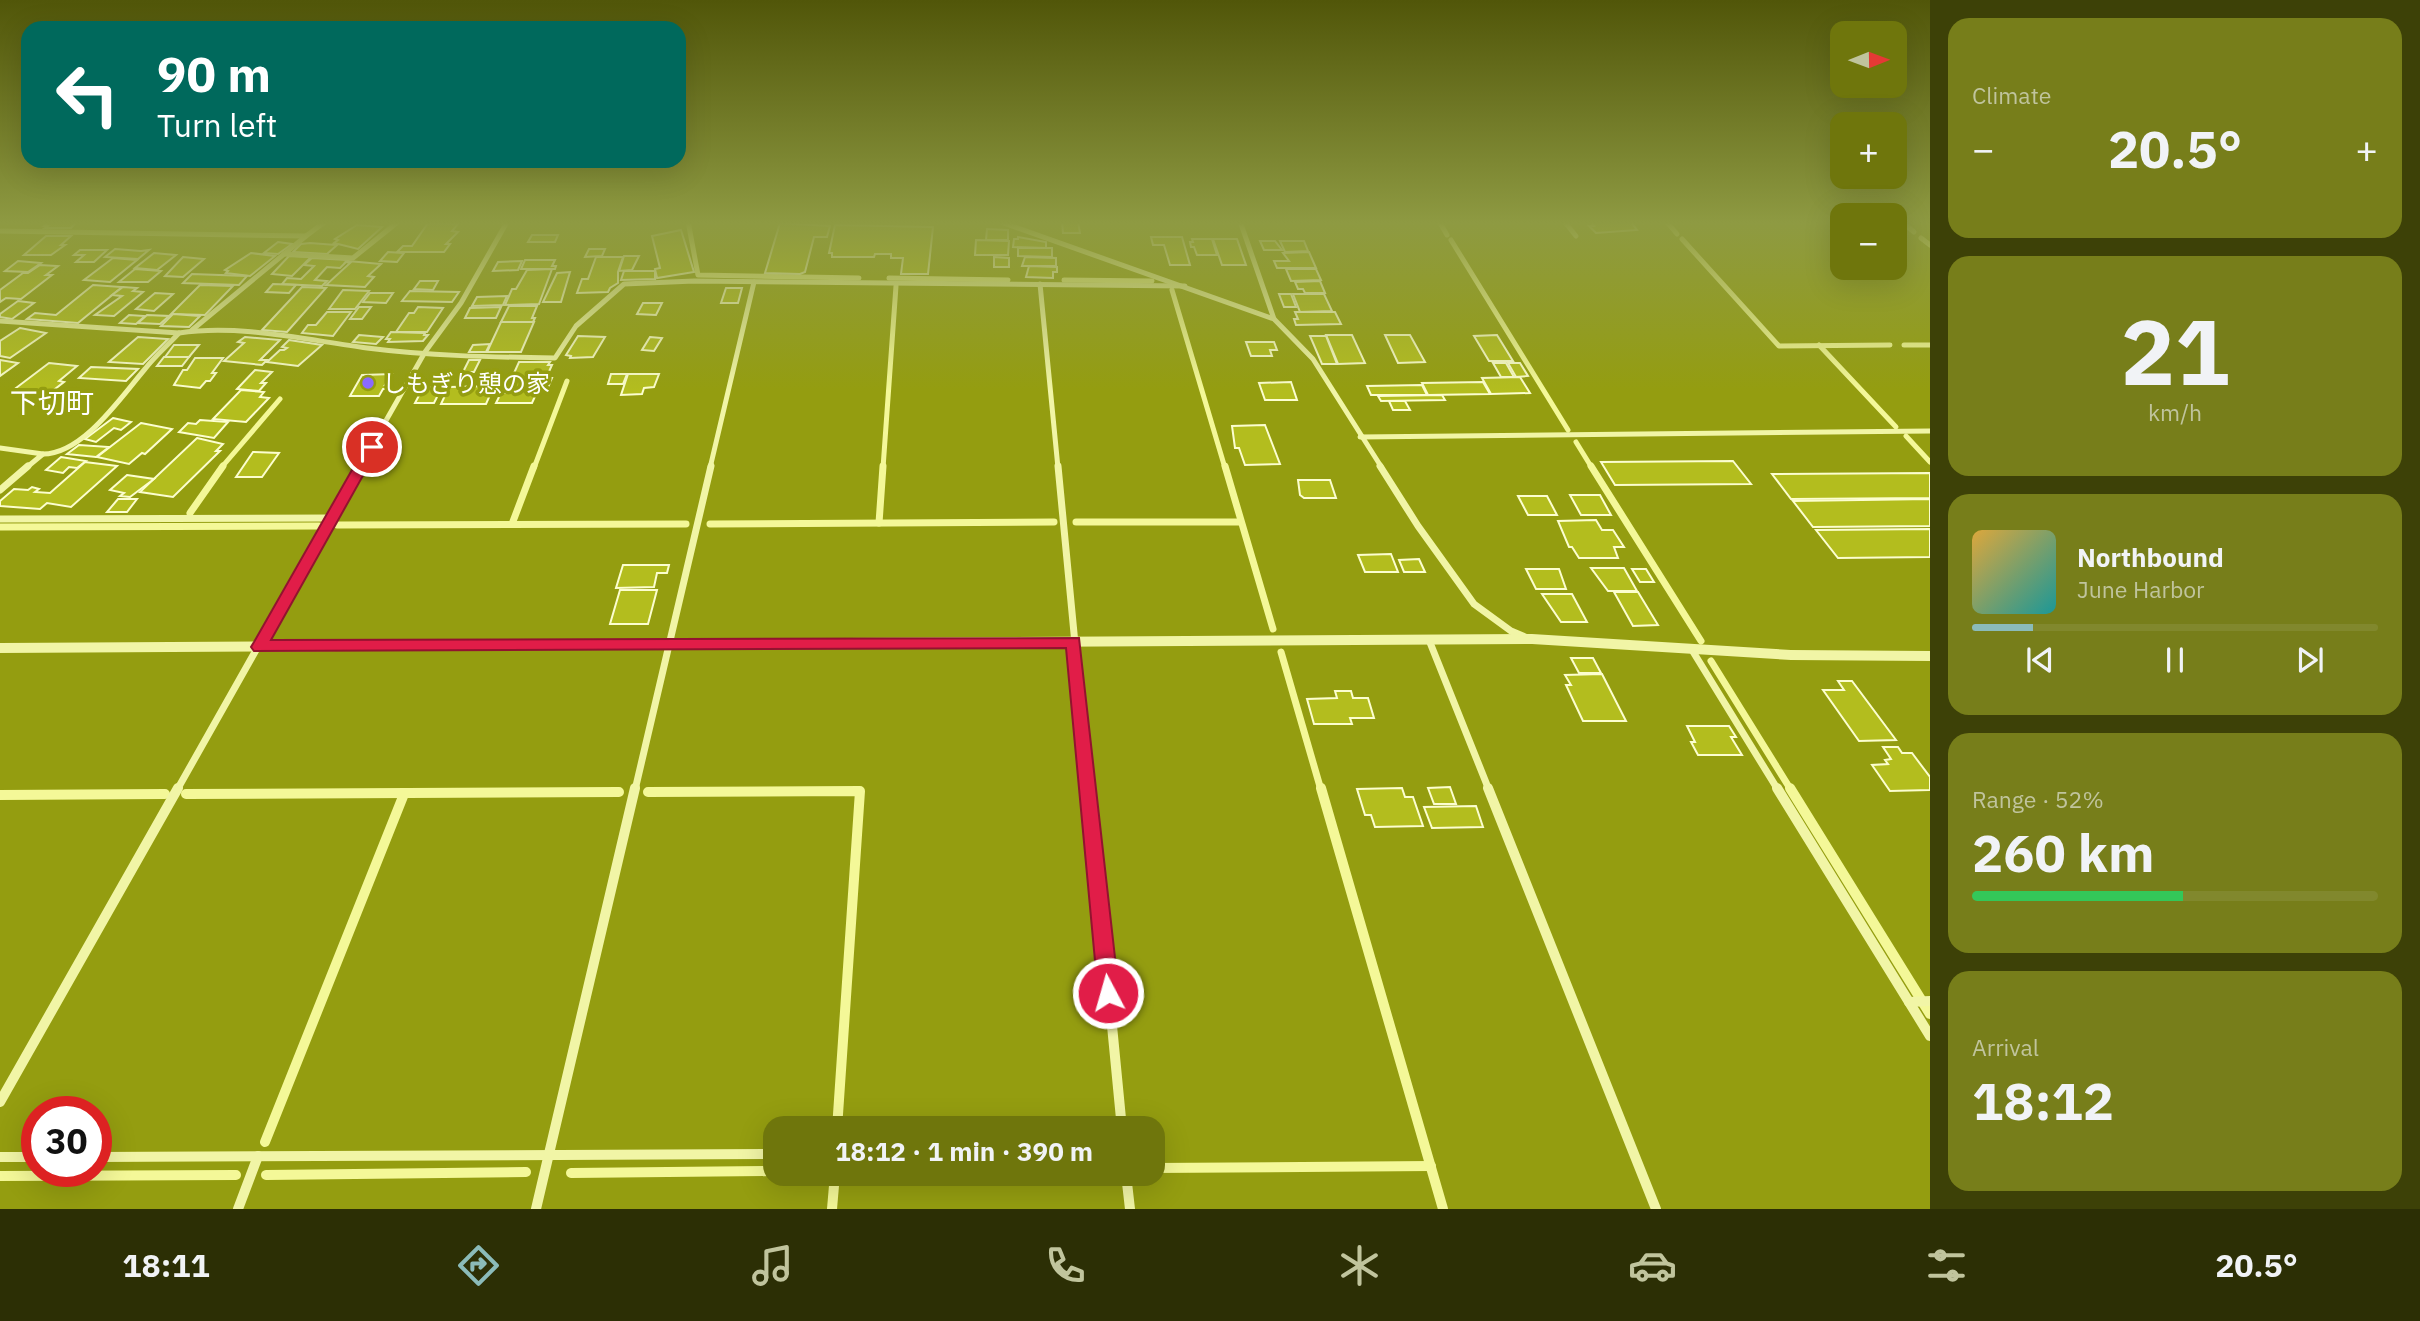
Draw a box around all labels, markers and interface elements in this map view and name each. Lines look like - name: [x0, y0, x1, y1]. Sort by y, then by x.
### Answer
- north arrow: [1830, 21, 1908, 98]
- map controls: [1830, 21, 1907, 280]
- text: 90 m: [157, 42, 271, 105]
- icon: left: [42, 49, 133, 140]
- text: Climate: [1972, 80, 2051, 110]
- text: Turn left: [157, 104, 277, 146]
- button: +: [1830, 112, 1907, 189]
- text: 20.5°: [2108, 115, 2242, 182]
- text: −: [1972, 124, 1995, 173]
- text: +: [2355, 124, 2378, 173]
- button: −: [1830, 203, 1907, 280]
- text: 21: [2120, 292, 2230, 410]
- place label: しもぎり憩の家: [382, 367, 550, 399]
- marker: しもぎり憩の家: [360, 375, 376, 391]
- district label: 下切町: [10, 384, 94, 421]
- text: km/h: [2148, 397, 2202, 427]
- pin: [342, 417, 402, 477]
- icon: arrive: [353, 428, 391, 466]
- text: Northbound: [2077, 540, 2224, 574]
- text: June Harbor: [2077, 574, 2205, 604]
- icon: previous: [2021, 641, 2059, 679]
- icon: pause: [2156, 641, 2194, 679]
- icon: next: [2291, 641, 2329, 679]
- text: Range · 52%: [1972, 784, 2104, 814]
- text: 260 km: [1972, 819, 2154, 886]
- position arrow: [1071, 956, 1145, 1030]
- text: Arrival: [1972, 1032, 2039, 1062]
- text: 18:12: [1972, 1067, 2114, 1134]
- speed limit sign: 30: [21, 1096, 112, 1187]
- text: 18:12 · 1 min · 390 m: [835, 1134, 1093, 1168]
- icon: directions: [454, 1241, 503, 1290]
- icon: music: [748, 1241, 797, 1290]
- icon: phone: [1041, 1241, 1090, 1290]
- icon: climate: [1335, 1241, 1384, 1290]
- icon: car: [1628, 1241, 1677, 1290]
- icon: filters: [1922, 1241, 1971, 1290]
- text: 18:11: [122, 1244, 210, 1286]
- text: 20.5°: [2215, 1244, 2298, 1286]

